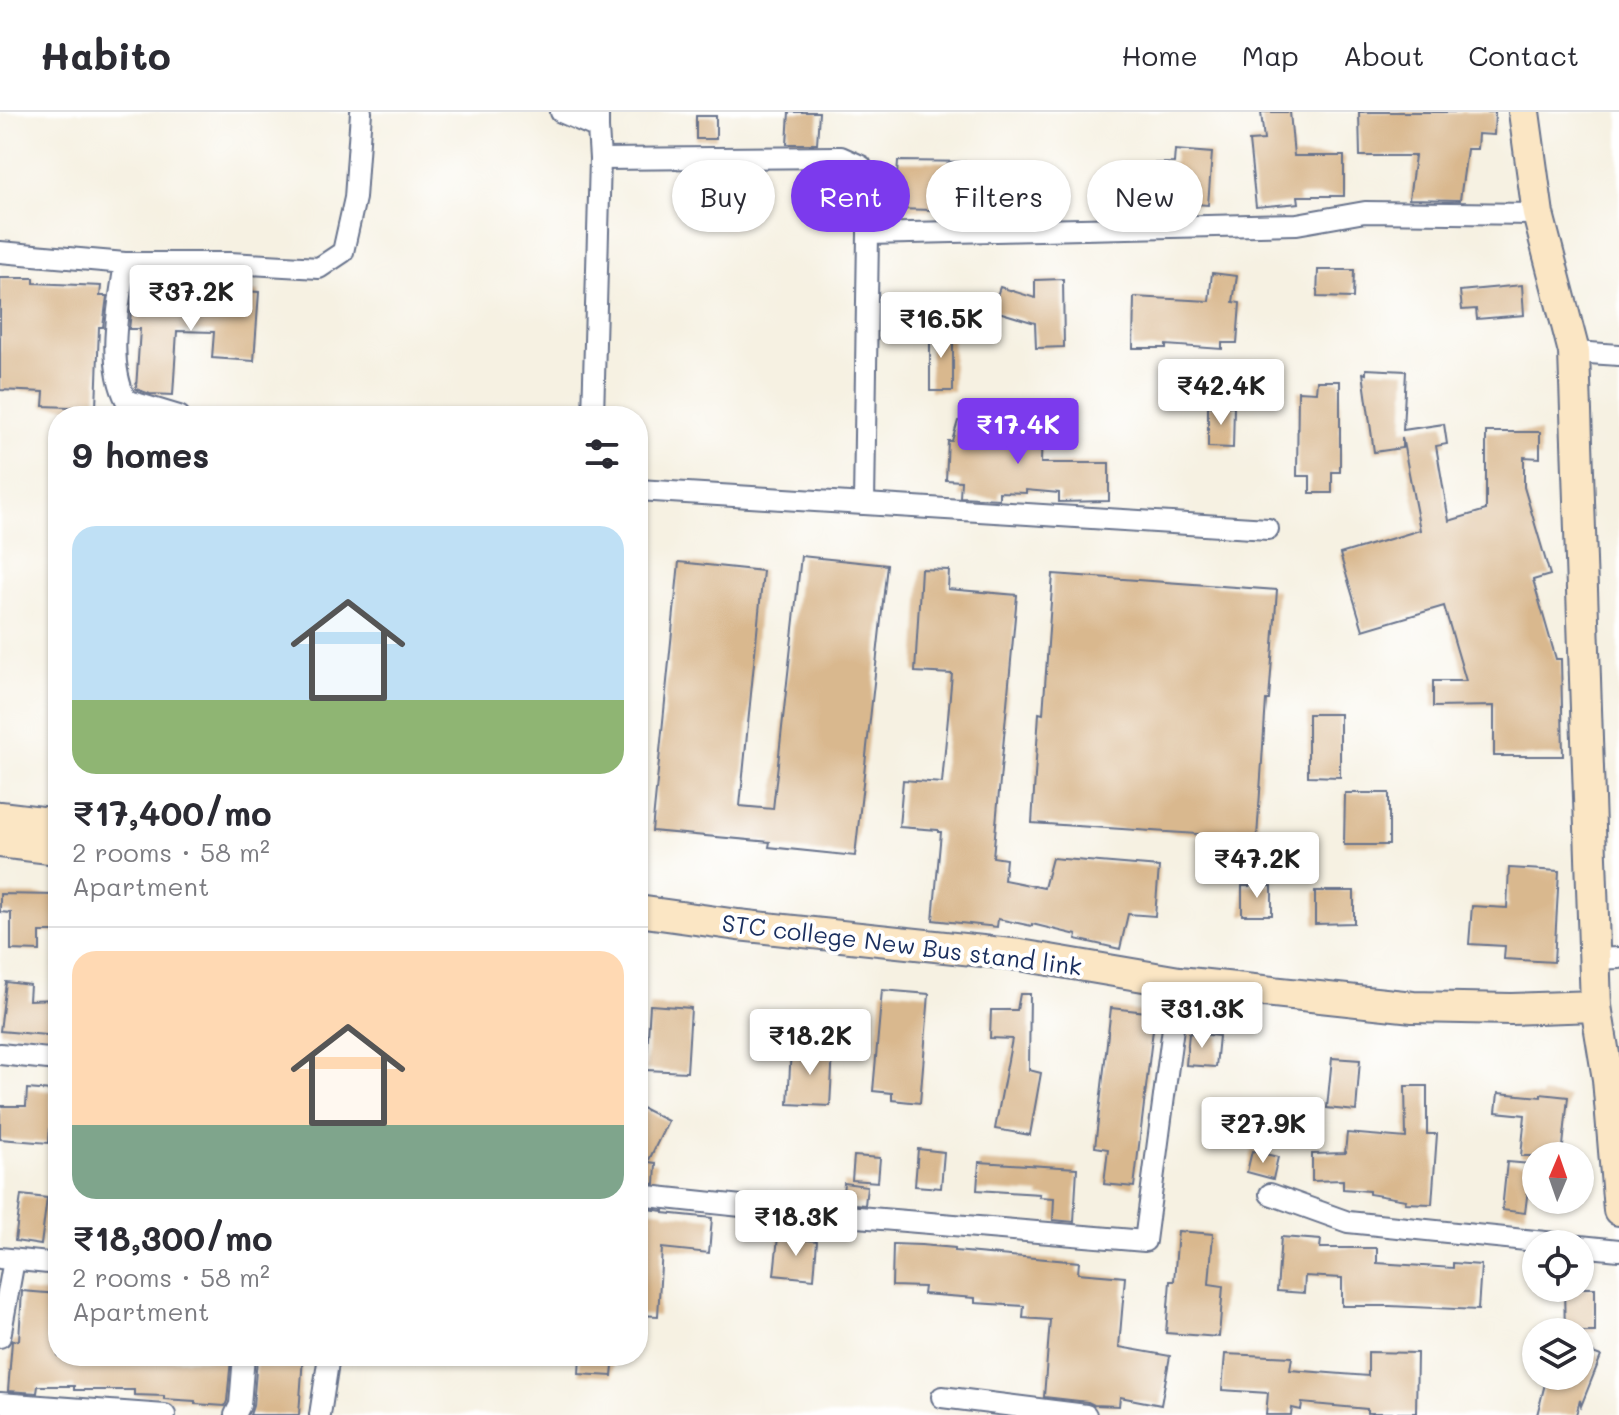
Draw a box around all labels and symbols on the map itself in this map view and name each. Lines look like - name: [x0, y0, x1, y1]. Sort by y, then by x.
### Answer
- pin: ₹37.2K: [126, 265, 256, 333]
- pin: ₹16.5K: [876, 292, 1006, 360]
- pin: ₹42.4K: [1156, 359, 1286, 427]
- pin: ₹17.4K: [953, 398, 1083, 466]
- pin: ₹47.2K: [1192, 832, 1322, 900]
- street label: STC college New Bus stand link: [720, 907, 1084, 981]
- pin: ₹31.3K: [1137, 982, 1267, 1050]
- pin: ₹18.2K: [745, 1009, 875, 1077]
- pin: ₹27.9K: [1198, 1097, 1328, 1165]
- north arrow: [1522, 1142, 1594, 1214]
- pin: ₹18.3K: [731, 1190, 861, 1258]

